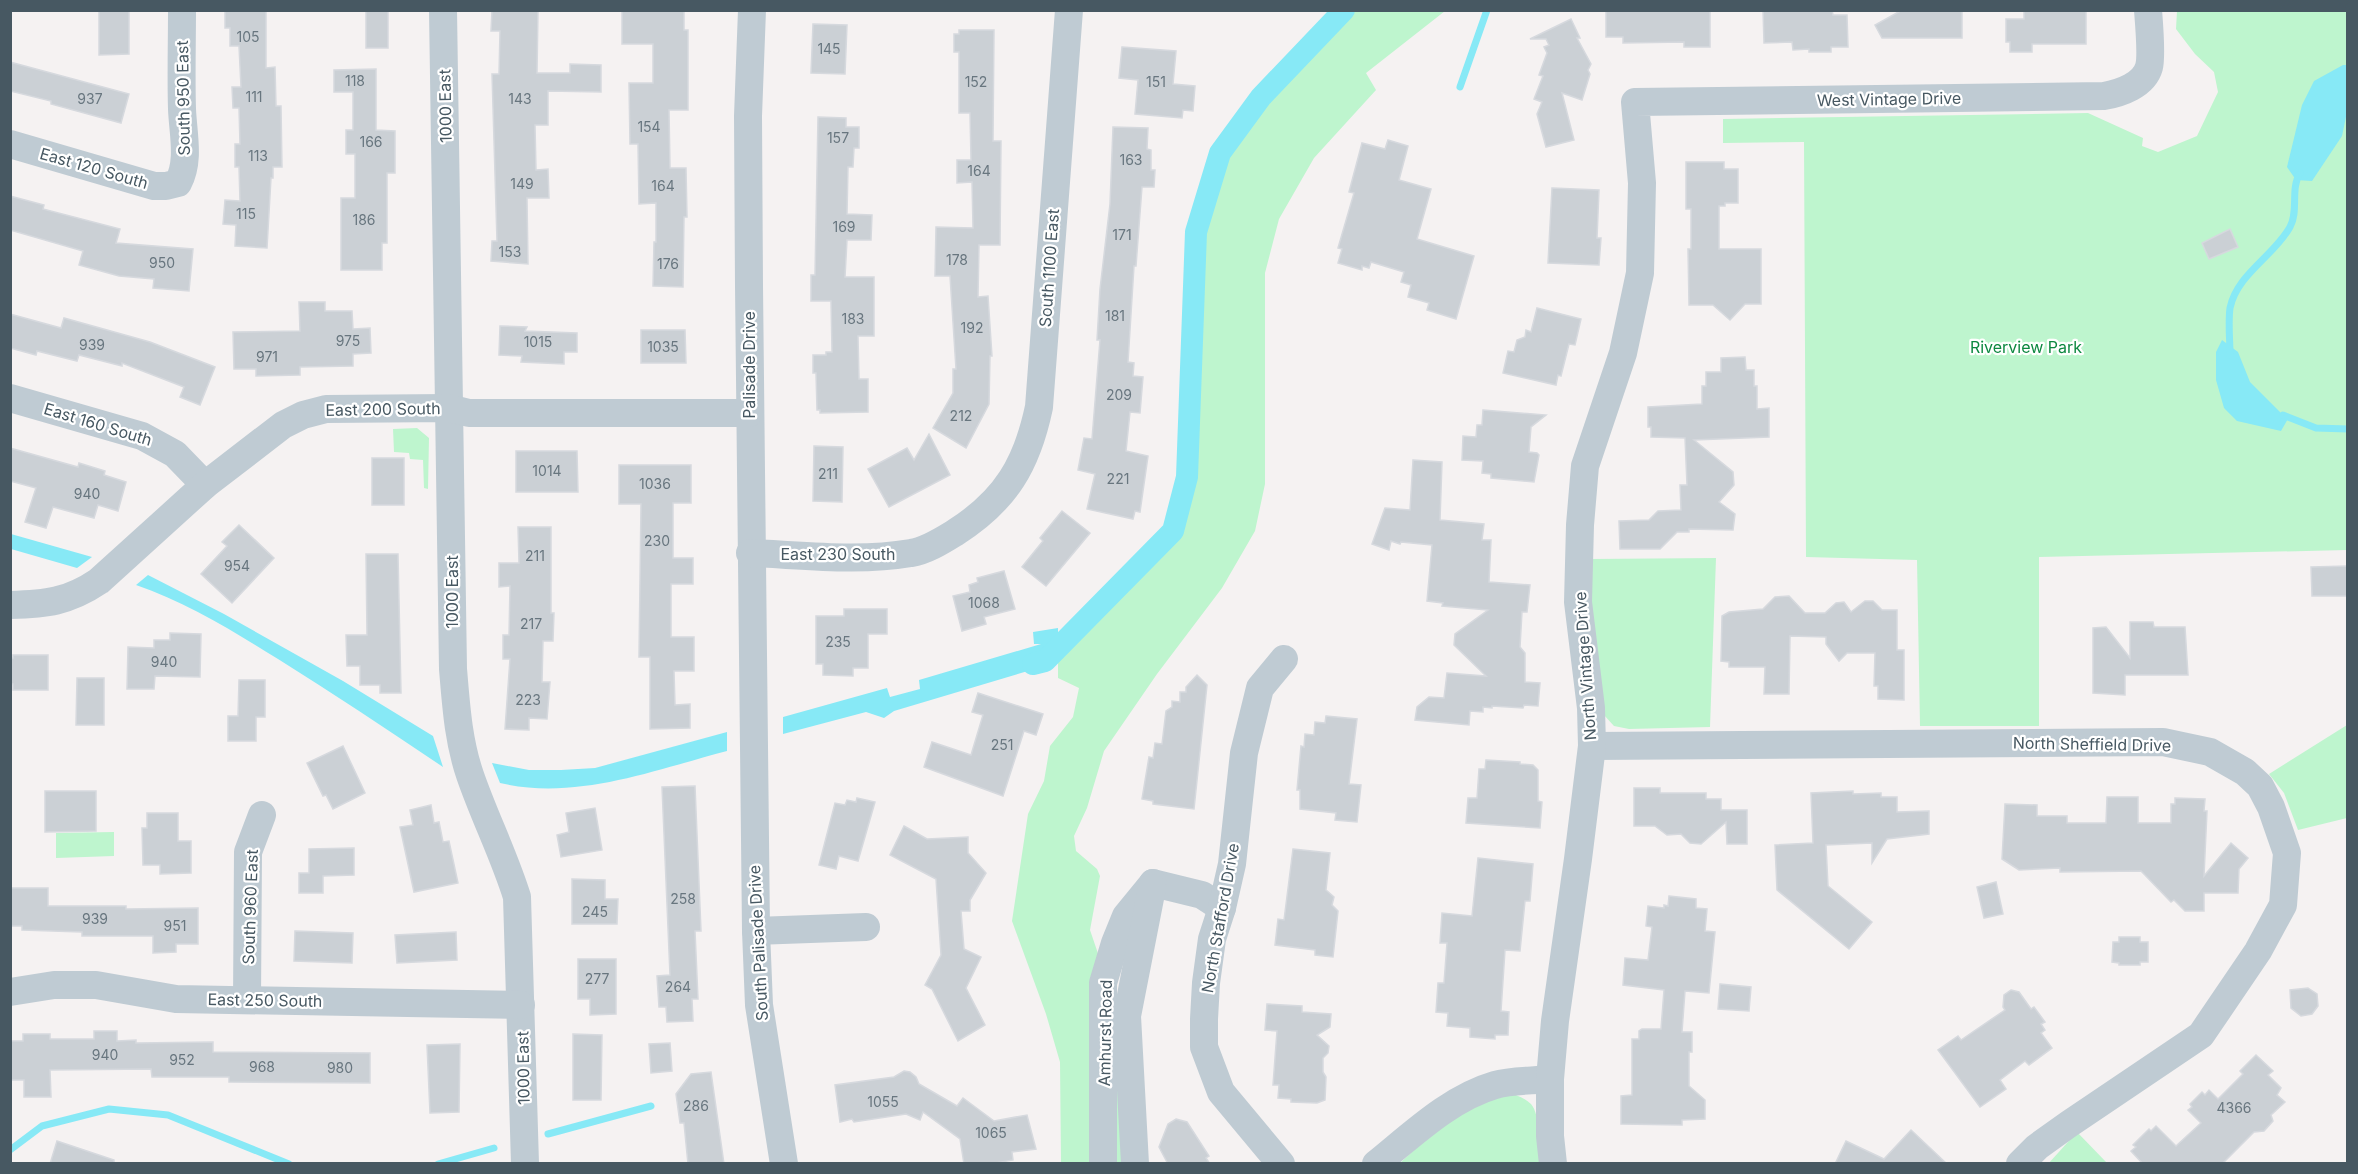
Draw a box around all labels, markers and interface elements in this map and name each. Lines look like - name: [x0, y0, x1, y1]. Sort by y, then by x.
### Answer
- house number: 105: [236, 28, 260, 45]
- street label: South 950 East: [172, 40, 194, 156]
- house number: 145: [817, 40, 841, 57]
- street label: 1000 East: [434, 69, 456, 143]
- house number: 118: [345, 72, 365, 89]
- house number: 152: [965, 73, 987, 90]
- house number: 151: [1146, 73, 1166, 90]
- house number: 111: [245, 88, 263, 105]
- street label: West Vintage Drive: [1817, 88, 1961, 110]
- house number: 937: [77, 90, 103, 107]
- house number: 143: [508, 90, 532, 107]
- house number: 154: [637, 118, 661, 135]
- house number: 157: [827, 129, 849, 146]
- house number: 166: [359, 133, 383, 150]
- street label: East 120 South: [38, 143, 150, 193]
- house number: 113: [248, 147, 268, 164]
- house number: 163: [1119, 151, 1143, 168]
- house number: 164: [967, 162, 991, 179]
- house number: 149: [510, 175, 534, 192]
- house number: 164: [651, 177, 675, 194]
- house number: 115: [236, 205, 256, 222]
- street label: South 1100 East: [1035, 208, 1063, 328]
- house number: 186: [352, 211, 376, 228]
- house number: 169: [832, 218, 856, 235]
- house number: 171: [1112, 226, 1132, 243]
- house number: 153: [499, 243, 521, 260]
- house number: 178: [946, 251, 968, 268]
- house number: 950: [149, 254, 175, 271]
- house number: 176: [657, 255, 679, 272]
- house number: 181: [1105, 307, 1125, 324]
- house number: 183: [841, 310, 865, 327]
- street label: Palisade Drive: [739, 311, 759, 419]
- house number: 192: [961, 319, 983, 336]
- house number: 975: [336, 332, 360, 349]
- house number: 1015: [524, 333, 552, 350]
- house number: 939: [79, 336, 105, 353]
- park label: Riverview Park: [1970, 337, 2082, 357]
- house number: 1035: [647, 338, 679, 355]
- house number: 971: [256, 348, 278, 365]
- house number: 209: [1106, 386, 1132, 403]
- street label: East 160 South: [42, 398, 154, 450]
- street label: East 200 South: [325, 398, 441, 420]
- house number: 212: [950, 407, 972, 424]
- house number: 1014: [532, 462, 562, 479]
- house number: 211: [818, 465, 838, 482]
- house number: 221: [1107, 470, 1129, 487]
- house number: 1036: [639, 475, 671, 492]
- house number: 940: [74, 485, 100, 502]
- house number: 230: [644, 532, 670, 549]
- street label: East 230 South: [780, 544, 896, 564]
- house number: 211: [525, 547, 545, 564]
- street label: 1000 East: [442, 555, 462, 629]
- house number: 954: [224, 557, 250, 574]
- street label: North Vintage Drive: [1570, 591, 1600, 741]
- house number: 1068: [968, 594, 1000, 611]
- house number: 217: [520, 615, 542, 632]
- house number: 235: [825, 633, 851, 650]
- house number: 940: [151, 653, 177, 670]
- house number: 223: [515, 691, 541, 708]
- street label: North Sheffield Drive: [2013, 733, 2171, 755]
- house number: 251: [991, 736, 1013, 753]
- street label: North Stafford Drive: [1197, 842, 1243, 994]
- street label: South 960 East: [238, 849, 262, 965]
- street label: South Palisade Drive: [744, 864, 772, 1022]
- house number: 258: [670, 890, 696, 907]
- house number: 245: [582, 903, 608, 920]
- house number: 939: [82, 910, 108, 927]
- house number: 951: [164, 917, 186, 934]
- house number: 277: [585, 970, 609, 987]
- house number: 264: [665, 978, 691, 995]
- street label: Amhurst Road: [1094, 979, 1116, 1087]
- street label: East 250 South: [207, 989, 323, 1011]
- street label: 1000 East: [512, 1031, 534, 1105]
- house number: 940: [92, 1046, 118, 1063]
- house number: 952: [169, 1051, 195, 1068]
- house number: 968: [249, 1058, 275, 1075]
- house number: 980: [327, 1059, 353, 1076]
- house number: 1055: [867, 1093, 899, 1110]
- house number: 286: [683, 1097, 709, 1114]
- house number: 4366: [2216, 1099, 2252, 1116]
- house number: 1065: [975, 1124, 1007, 1141]

